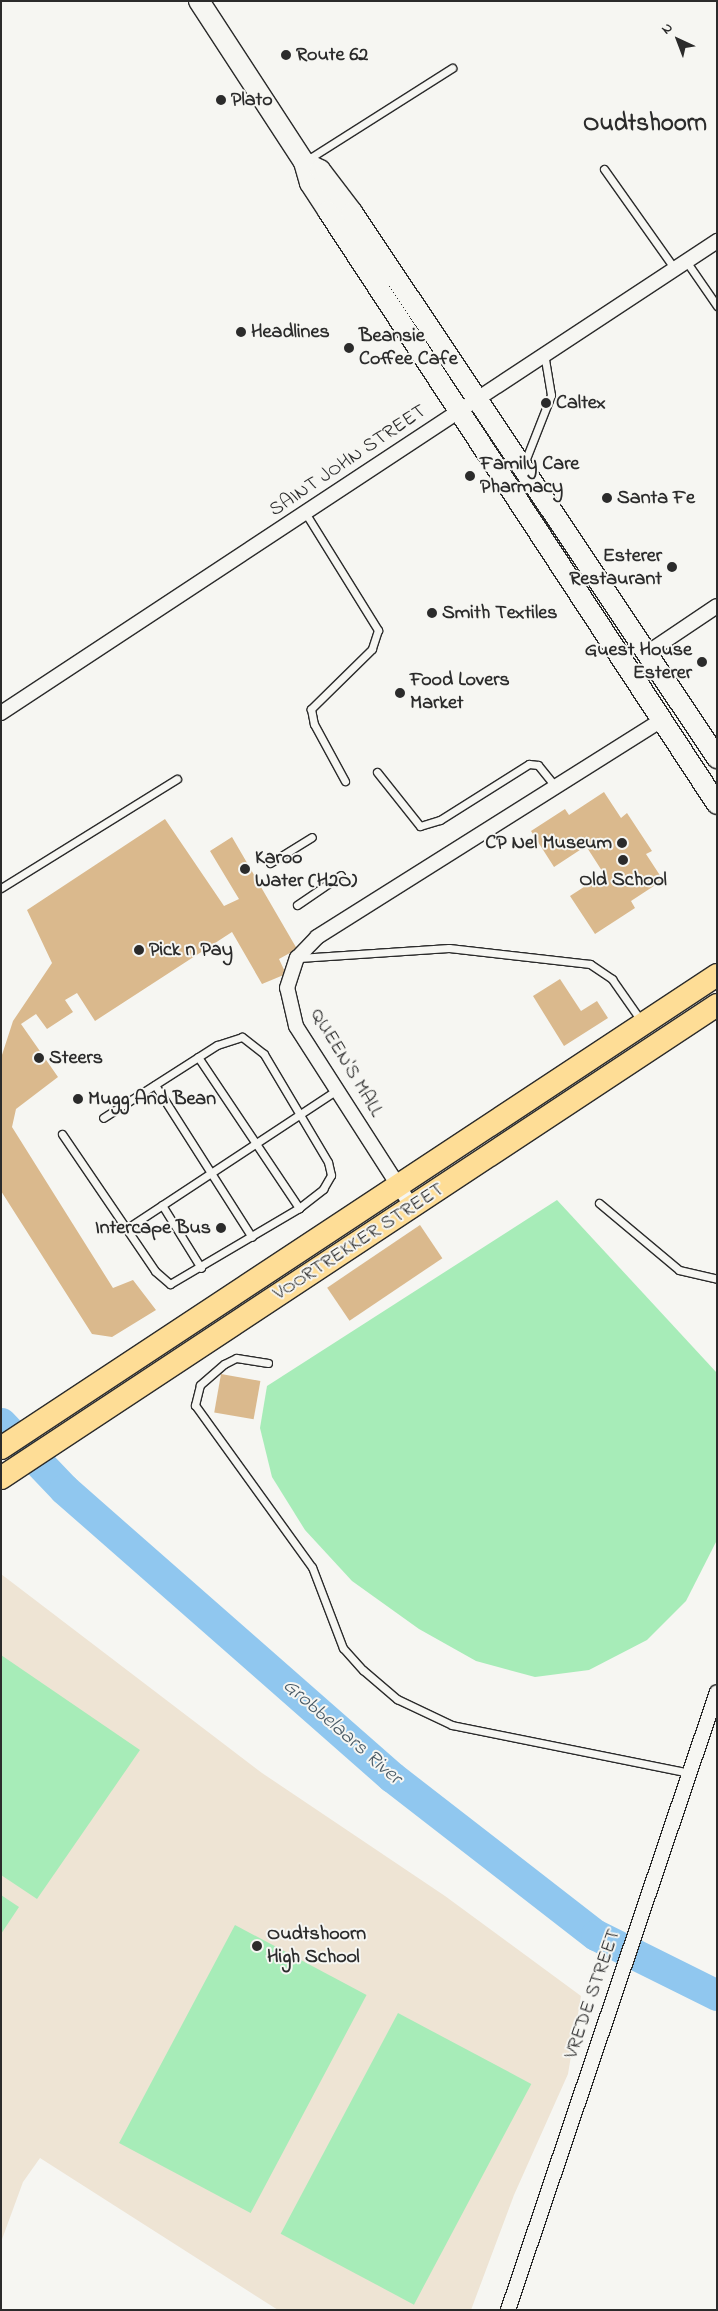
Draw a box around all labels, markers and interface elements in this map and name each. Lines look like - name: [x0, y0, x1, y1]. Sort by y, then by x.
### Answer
- north arrow: [653, 15, 703, 65]
- text: N: [657, 18, 678, 40]
- place label: Route 62: [296, 43, 368, 67]
- marker: Route 62: [280, 49, 292, 61]
- place label: Plato: [231, 88, 273, 112]
- marker: Plato: [215, 94, 227, 106]
- district label: Oudtshoorn: [583, 109, 707, 139]
- place label: Headlines: [251, 320, 330, 344]
- place label: Beansie Coffee Cafe: [359, 324, 458, 371]
- marker: Headlines: [235, 326, 247, 338]
- marker: Beansie Coffee Cafe: [343, 342, 355, 354]
- place label: Caltex: [556, 391, 606, 415]
- marker: Caltex: [540, 397, 552, 409]
- street label: SAINT JOHN STREET: [265, 400, 431, 522]
- place label: Family Care Pharmacy: [480, 452, 579, 499]
- marker: Family Care Pharmacy: [464, 470, 476, 482]
- place label: Santa Fe: [617, 486, 695, 510]
- marker: Santa Fe: [601, 492, 613, 504]
- place label: Esterer Restaurant: [569, 544, 662, 591]
- marker: Esterer Restaurant: [666, 561, 678, 573]
- place label: Smith Textiles: [442, 601, 557, 625]
- marker: Smith Textiles: [426, 607, 438, 619]
- place label: Guest House Esterer: [585, 638, 692, 685]
- marker: Guest House Esterer: [696, 656, 708, 668]
- place label: Food Lovers Market: [410, 669, 510, 716]
- marker: Food Lovers Market: [394, 687, 406, 699]
- place label: CP Nel Museum: [485, 831, 612, 855]
- marker: CP Nel Museum: [616, 837, 628, 849]
- place label: Karoo Water (H2O): [255, 846, 357, 893]
- marker: Old School: [617, 854, 629, 866]
- marker: Karoo Water (H2O): [239, 863, 251, 875]
- place label: Old School: [579, 868, 667, 892]
- place label: Pick n Pay: [149, 938, 233, 962]
- marker: Pick n Pay: [133, 944, 145, 956]
- street label: QUEEN'S MALL: [304, 1004, 388, 1122]
- place label: Steers: [49, 1046, 103, 1070]
- marker: Steers: [33, 1052, 45, 1064]
- place label: Mugg And Bean: [88, 1087, 216, 1111]
- marker: Mugg And Bean: [72, 1093, 84, 1105]
- street label: VOORTREKKER STREET: [269, 1178, 449, 1306]
- place label: Intercape Bus: [95, 1216, 211, 1240]
- marker: Intercape Bus: [215, 1222, 227, 1234]
- water label: Grobbelaars River: [277, 1673, 407, 1791]
- place label: Oudtshoorn High School: [267, 1922, 366, 1969]
- street label: VREDE STREET: [560, 1926, 626, 2062]
- marker: Oudtshoorn High School: [251, 1940, 263, 1952]

